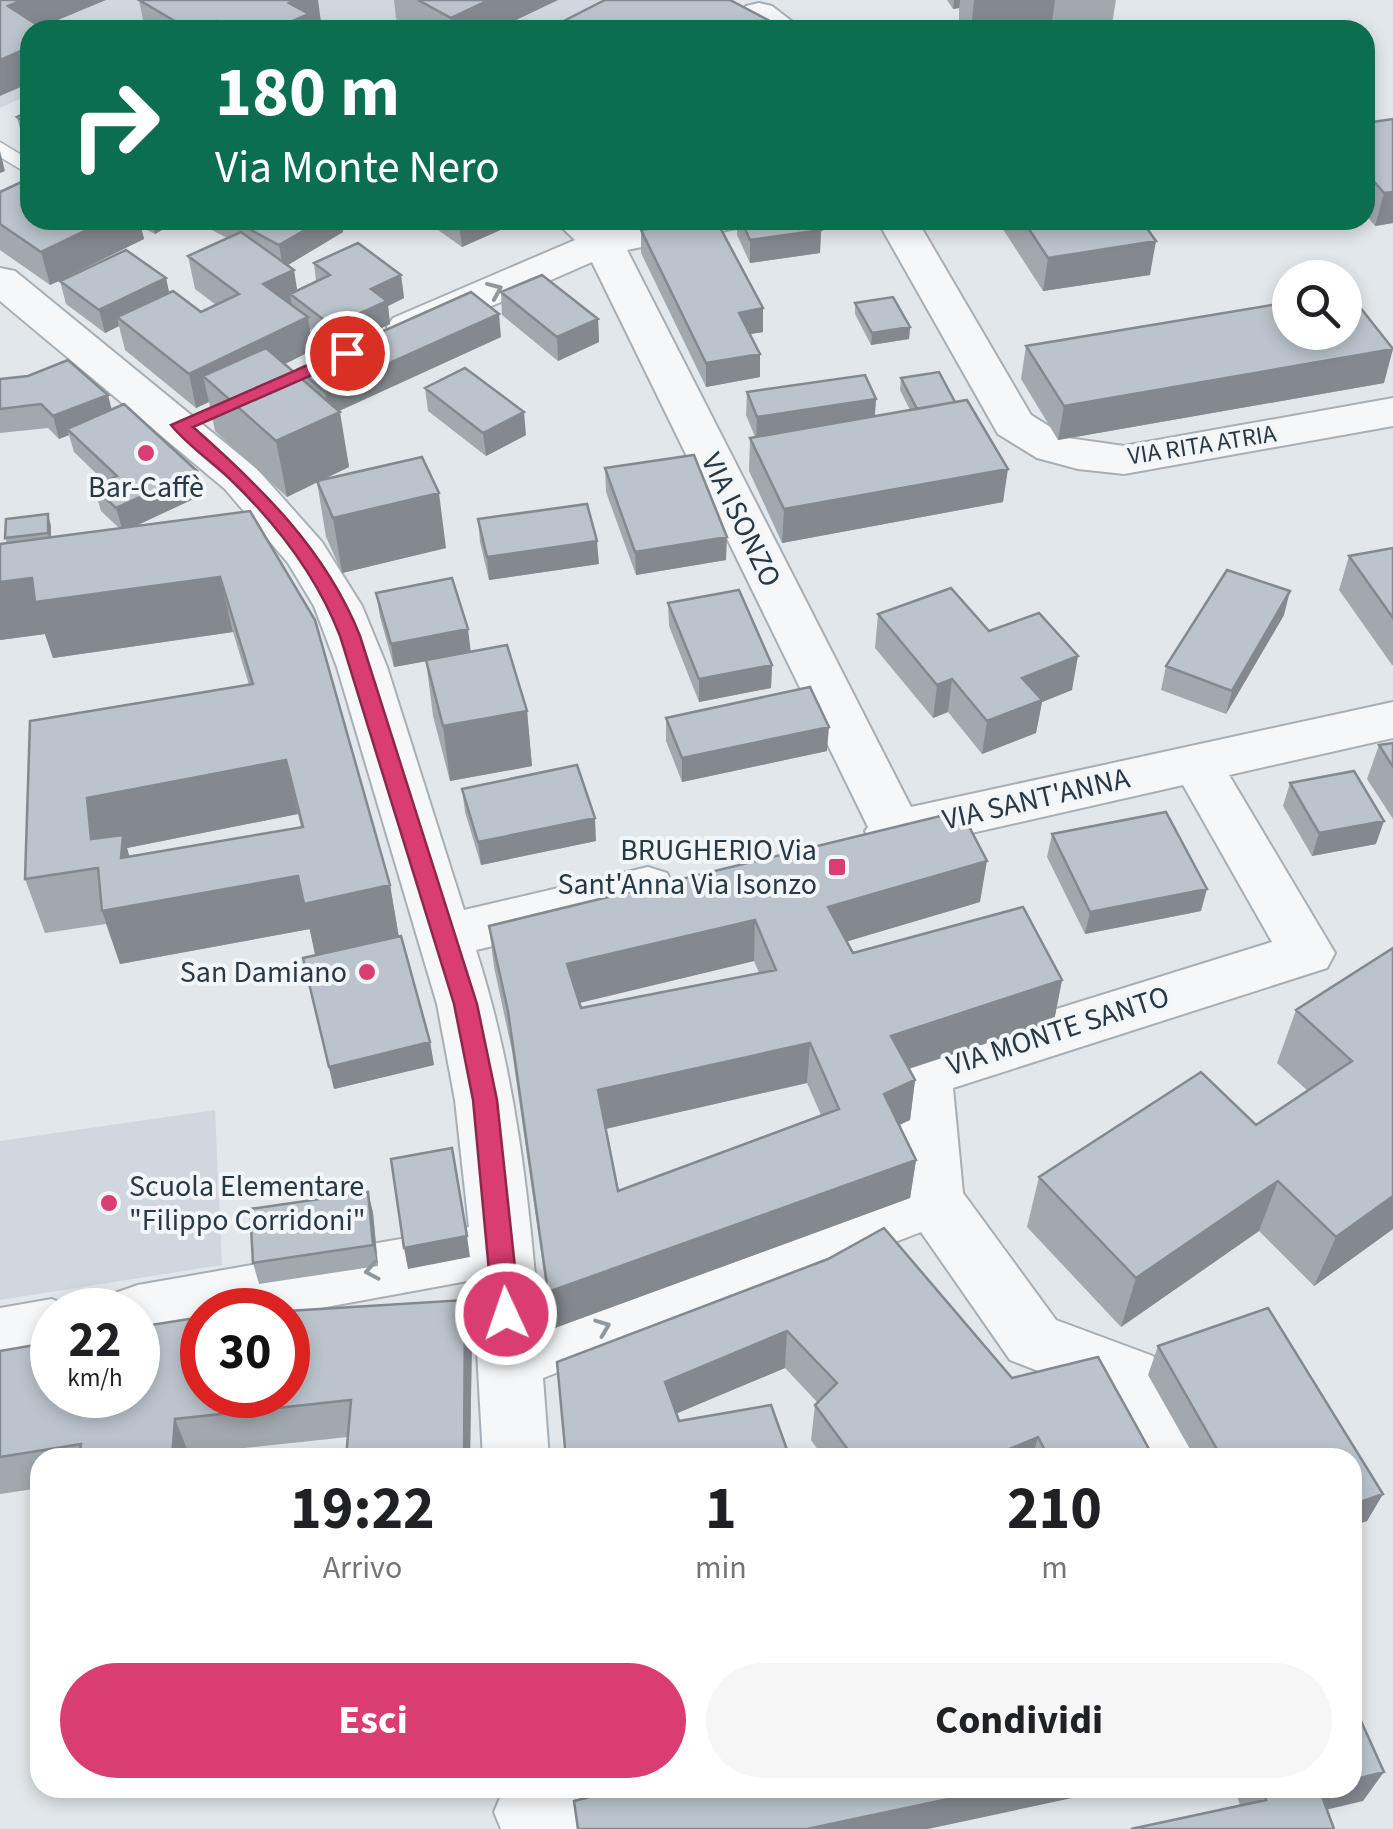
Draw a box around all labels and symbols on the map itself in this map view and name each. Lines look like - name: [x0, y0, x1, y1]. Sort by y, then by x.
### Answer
- one-way arrow: [485, 281, 503, 301]
- pin: [305, 311, 390, 396]
- street label: VIA RITA ATRIA: [1125, 415, 1279, 474]
- marker: Bar-Caffè: [135, 442, 157, 464]
- street label: VIA ISONZO: [690, 446, 792, 594]
- place label: Bar-Caffè: [88, 466, 204, 509]
- street label: VIA SANT'ANNA: [938, 756, 1134, 841]
- place label: BRUGHERIO Via Sant'Anna Via Isonzo: [557, 829, 817, 906]
- marker: BRUGHERIO Via Sant'Anna Via Isonzo: [826, 856, 848, 878]
- place label: San Damiano: [180, 951, 347, 994]
- marker: San Damiano: [356, 961, 378, 983]
- street label: VIA MONTE SANTO: [941, 975, 1175, 1087]
- place label: Scuola Elementare "Filippo Corridoni": [129, 1165, 366, 1242]
- marker: Scuola Elementare "Filippo Corridoni": [98, 1192, 120, 1214]
- one-way arrow: [364, 1260, 381, 1281]
- position arrow: [454, 1262, 558, 1366]
- speed limit sign: 30: [180, 1288, 310, 1418]
- one-way arrow: [593, 1318, 610, 1338]

